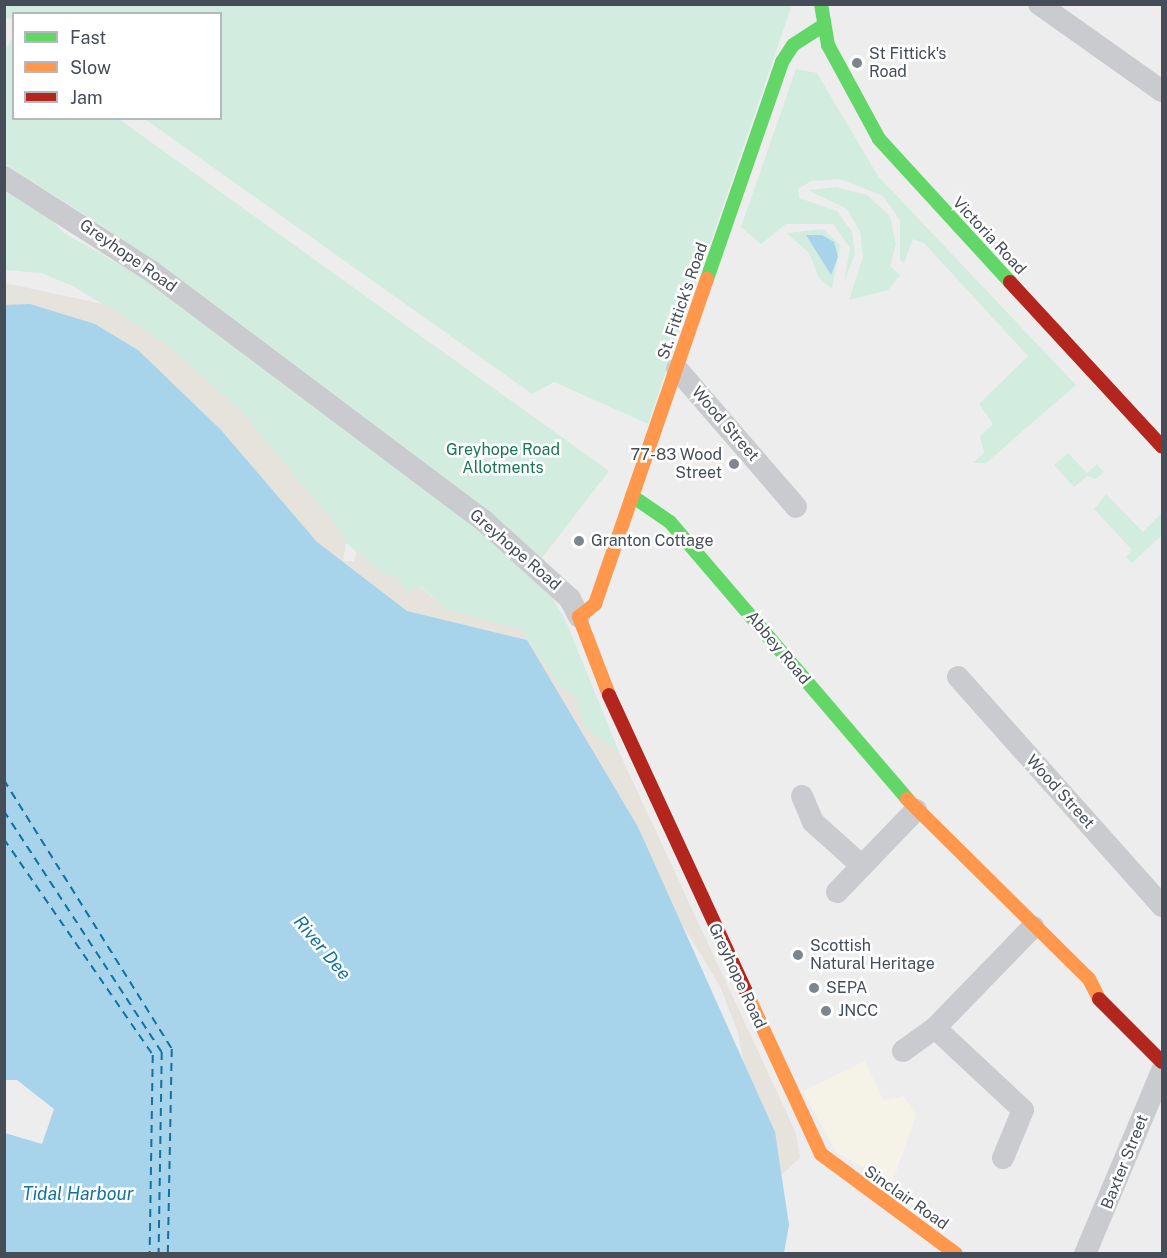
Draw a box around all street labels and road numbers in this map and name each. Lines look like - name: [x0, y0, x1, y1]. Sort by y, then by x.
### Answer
- street label: Victoria Road: [948, 193, 1030, 279]
- street label: Greyhope Road: [76, 215, 180, 297]
- street label: St. Fittick's Road: [654, 240, 712, 362]
- street label: Wood Street: [687, 383, 763, 465]
- street label: Greyhope Road: [466, 505, 564, 595]
- street label: Abbey Road: [742, 607, 814, 689]
- street label: Wood Street: [1022, 751, 1098, 833]
- street label: Greyhope Road: [704, 920, 770, 1032]
- street label: Baxter Street: [1097, 1112, 1153, 1212]
- street label: Sinclair Road: [860, 1162, 952, 1234]

